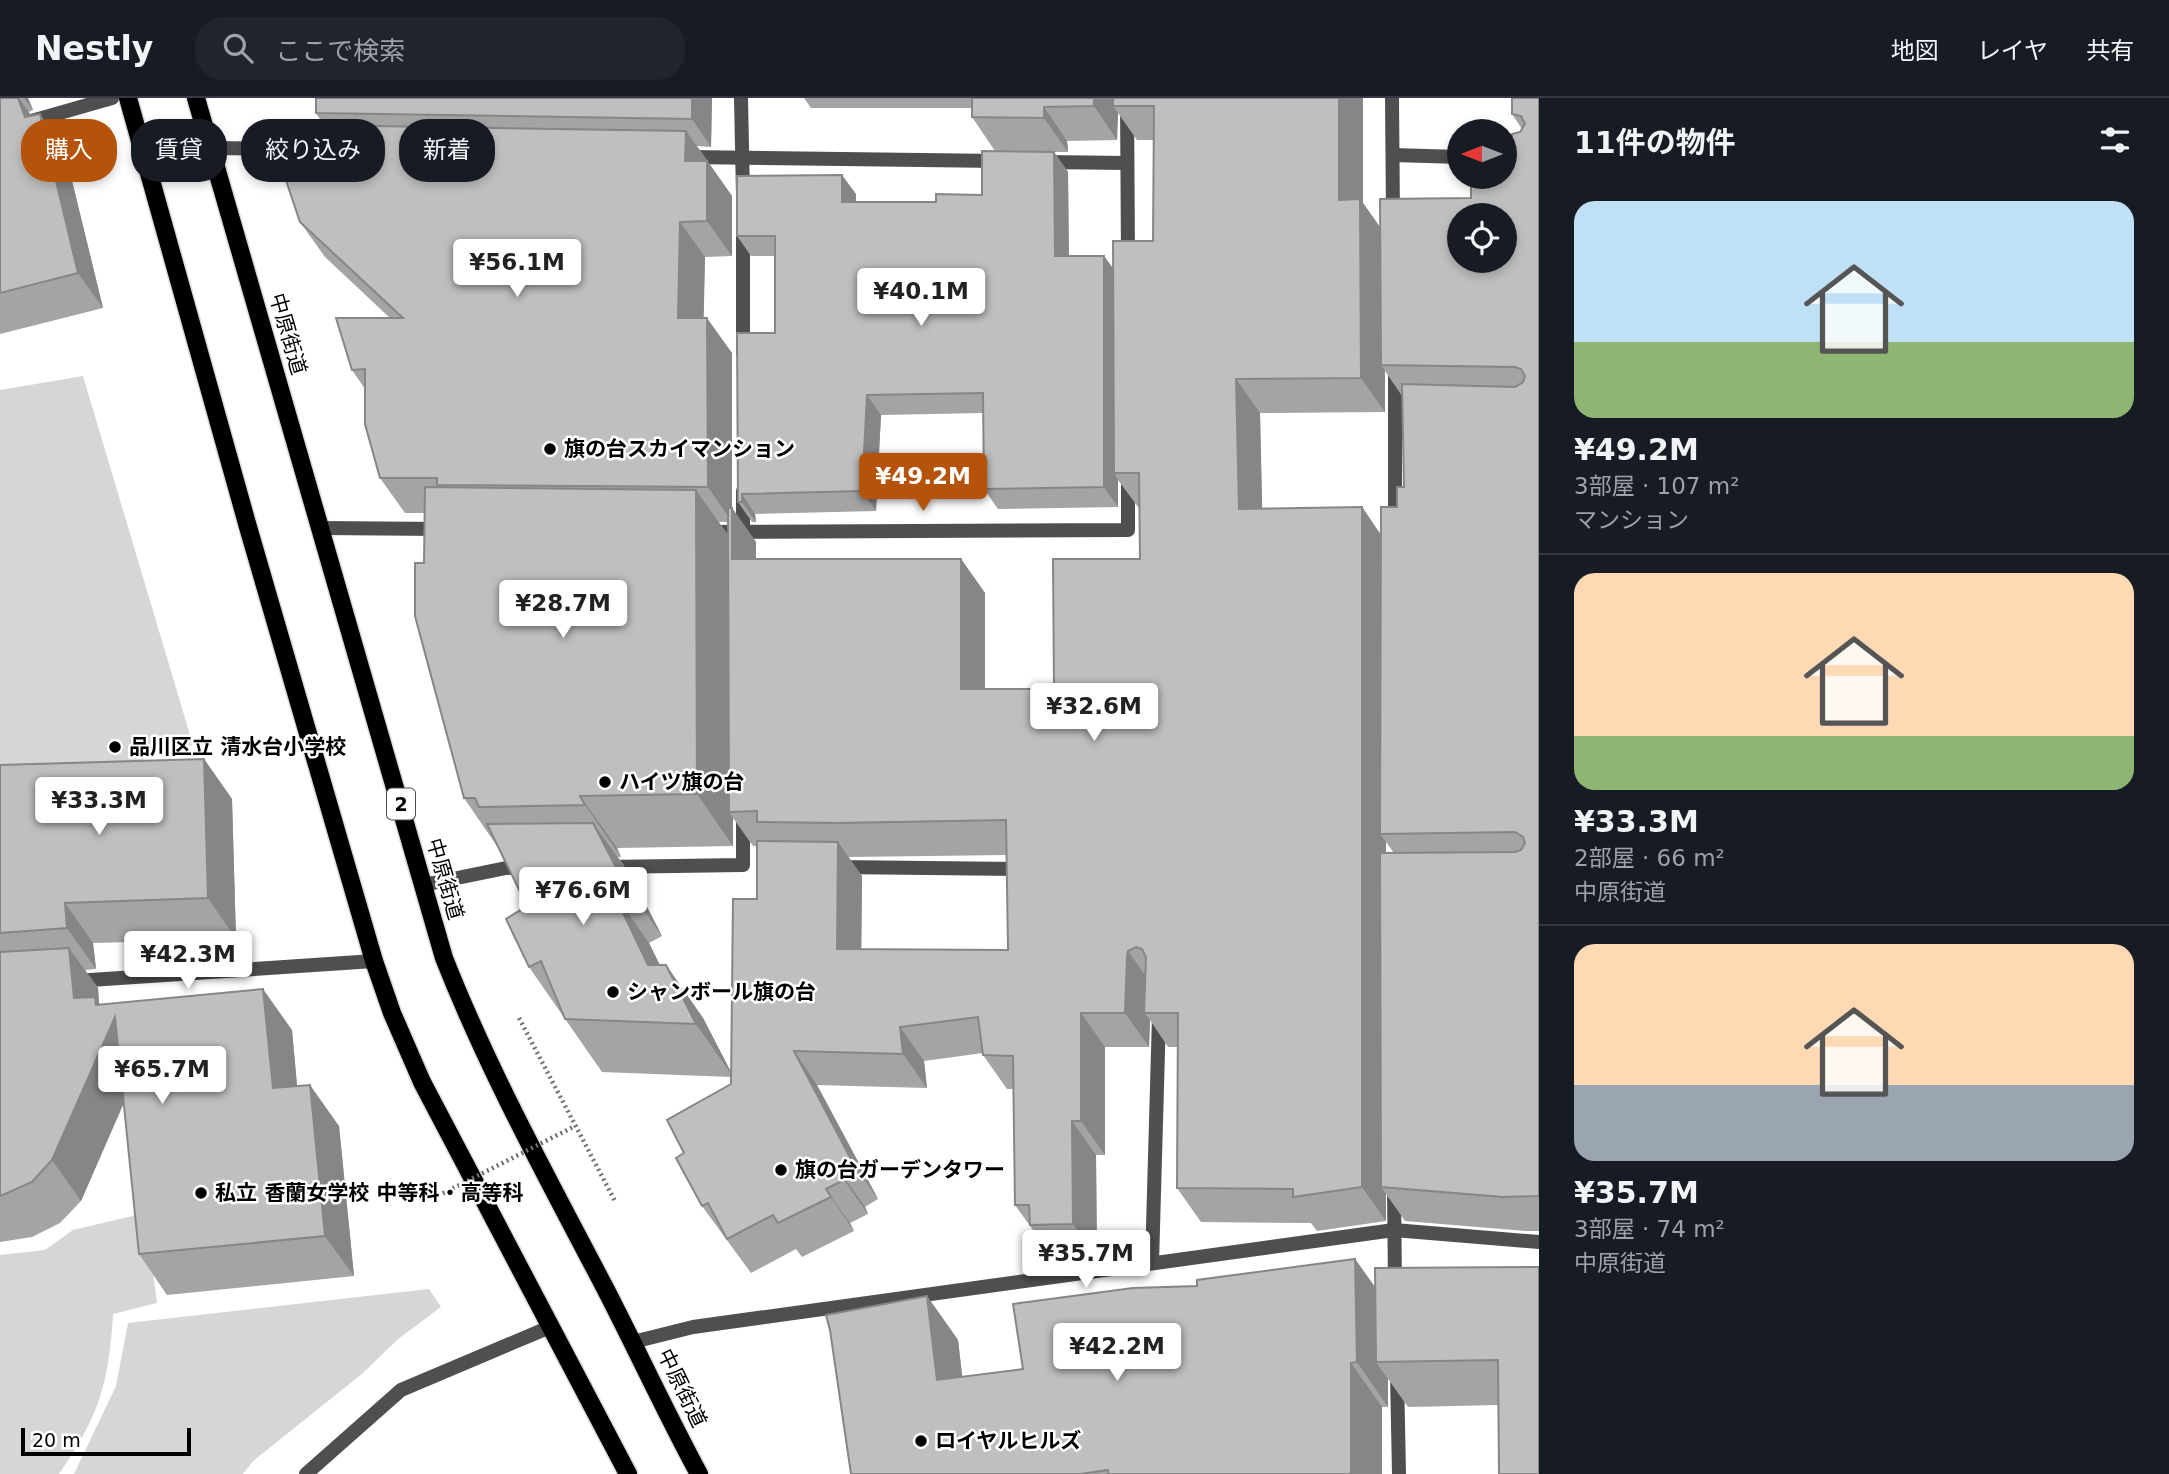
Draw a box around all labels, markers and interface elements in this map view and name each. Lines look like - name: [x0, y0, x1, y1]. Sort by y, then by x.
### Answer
- search box: [195, 17, 685, 80]
- text: Nestly: [35, 29, 153, 68]
- icon: search: [219, 29, 257, 67]
- text: ここで検索: [275, 36, 405, 66]
- text: 地図: [1891, 37, 1939, 65]
- text: レイヤ: [1977, 37, 2048, 65]
- text: 共有: [2086, 37, 2134, 65]
- chip: 購入: [21, 119, 117, 182]
- chip: 賃貸: [131, 119, 227, 182]
- chip: 絞り込み: [241, 119, 385, 182]
- chip: 新着: [399, 119, 495, 182]
- north arrow: [1447, 119, 1517, 189]
- map controls: [1447, 119, 1517, 273]
- icon: filters: [2096, 121, 2134, 159]
- text: 11件の物件: [1574, 125, 1736, 160]
- button: locate: [1447, 203, 1517, 273]
- pin: ¥56.1M: [460, 240, 574, 299]
- icon: home: [1791, 246, 1917, 372]
- text: ¥56.1M: [469, 249, 565, 275]
- pin: ¥40.1M: [864, 268, 978, 328]
- text: ¥40.1M: [873, 278, 969, 304]
- street label: 中原街道: [265, 290, 311, 378]
- text: ¥49.2M: [1574, 432, 1699, 467]
- place label: 旗の台スカイマンション: [564, 437, 795, 461]
- marker: 旗の台スカイマンション: [542, 441, 558, 457]
- pin: ¥49.2M: [866, 454, 980, 513]
- text: ¥49.2M: [875, 463, 971, 489]
- text: 3部屋 · 107 m²: [1574, 473, 1739, 499]
- text: マンション: [1574, 507, 1689, 533]
- pin: ¥28.7M: [506, 580, 620, 640]
- text: ¥28.7M: [515, 590, 611, 616]
- icon: home: [1791, 618, 1917, 744]
- pin: ¥32.6M: [1037, 684, 1151, 743]
- text: ¥32.6M: [1046, 693, 1142, 719]
- place label: 品川区立 清水台小学校: [129, 735, 346, 759]
- marker: 品川区立 清水台小学校: [107, 739, 123, 755]
- place label: ハイツ旗の台: [619, 770, 745, 794]
- marker: ハイツ旗の台: [597, 774, 613, 790]
- pin: ¥33.3M: [42, 778, 156, 837]
- text: ¥33.3M: [51, 787, 147, 813]
- road number: 2: [387, 789, 415, 820]
- text: ¥33.3M: [1574, 804, 1699, 839]
- street label: 中原街道: [422, 835, 468, 923]
- text: 2部屋 · 66 m²: [1574, 845, 1725, 871]
- pin: ¥76.6M: [526, 868, 640, 927]
- text: ¥76.6M: [535, 877, 631, 903]
- text: 中原街道: [1574, 879, 1666, 905]
- pin: ¥42.3M: [131, 932, 245, 991]
- text: ¥42.3M: [140, 941, 236, 967]
- place label: シャンボール旗の台: [627, 980, 816, 1004]
- marker: シャンボール旗の台: [605, 984, 621, 1000]
- icon: home: [1791, 989, 1917, 1115]
- pin: ¥65.7M: [105, 1046, 219, 1106]
- text: ¥65.7M: [114, 1056, 210, 1082]
- place label: 旗の台ガーデンタワー: [795, 1158, 1005, 1182]
- marker: 旗の台ガーデンタワー: [773, 1162, 789, 1178]
- text: ¥35.7M: [1574, 1175, 1699, 1210]
- place label: 私立 香蘭女学校 中等科・高等科: [215, 1181, 524, 1205]
- marker: 私立 香蘭女学校 中等科・高等科: [193, 1185, 209, 1201]
- text: 3部屋 · 74 m²: [1574, 1216, 1725, 1242]
- pin: ¥35.7M: [1029, 1230, 1143, 1290]
- text: ¥35.7M: [1038, 1240, 1134, 1266]
- text: 中原街道: [1574, 1250, 1666, 1276]
- pin: ¥42.2M: [1060, 1324, 1174, 1383]
- text: ¥42.2M: [1069, 1333, 1165, 1359]
- street label: 中原街道: [653, 1345, 711, 1431]
- scale bar: [21, 1425, 191, 1457]
- text: 20 m: [32, 1429, 81, 1451]
- place label: ロイヤルヒルズ: [935, 1429, 1081, 1453]
- marker: ロイヤルヒルズ: [913, 1433, 929, 1449]

